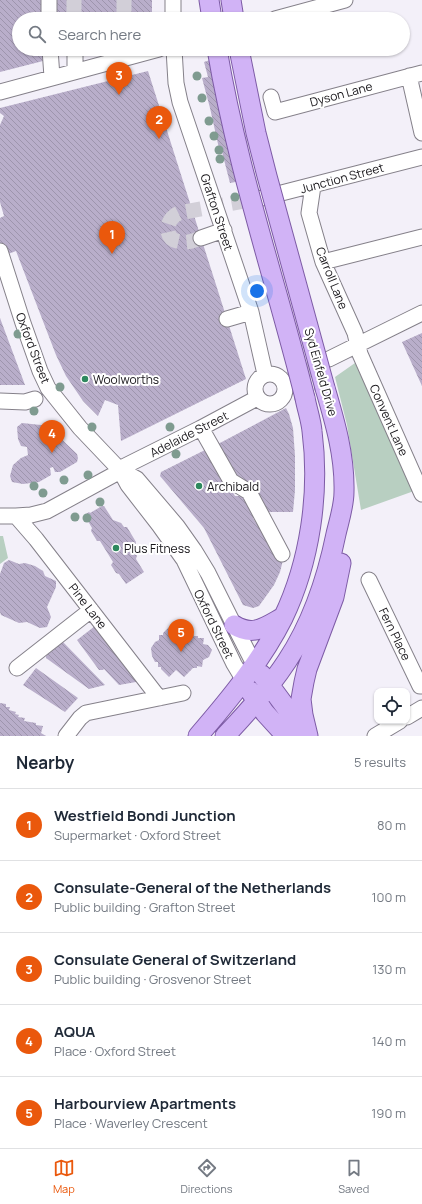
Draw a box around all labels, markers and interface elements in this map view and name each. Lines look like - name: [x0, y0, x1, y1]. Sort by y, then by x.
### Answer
- search box: [12, 12, 410, 56]
- icon: search: [26, 23, 48, 45]
- text: Search here: [58, 24, 141, 45]
- pin: 3: [106, 62, 132, 95]
- street label: Dyson Lane: [308, 77, 374, 111]
- pin: 2: [146, 106, 172, 139]
- street label: Junction Street: [298, 159, 386, 197]
- street label: Grafton Street: [197, 171, 237, 253]
- pin: 1: [99, 221, 125, 254]
- street label: Carroll Lane: [312, 244, 352, 312]
- your location: [247, 281, 267, 301]
- street label: Oxford Street: [12, 310, 54, 386]
- street label: Syd Einfeld Drive: [300, 326, 342, 418]
- place label: Woolworths: [93, 371, 159, 388]
- marker: Woolworths: [80, 374, 90, 384]
- street label: Convent Lane: [366, 381, 412, 459]
- street label: Adelaide Street: [147, 407, 231, 461]
- pin: 4: [39, 420, 65, 453]
- place label: Archibald: [207, 478, 259, 495]
- marker: Archibald: [194, 481, 204, 491]
- place label: Plus Fitness: [124, 540, 190, 557]
- marker: Plus Fitness: [111, 543, 121, 553]
- street label: Pine Lane: [65, 580, 111, 632]
- street label: Oxford Street: [190, 587, 238, 662]
- street label: Fern Place: [375, 605, 415, 663]
- pin: 5: [168, 619, 194, 652]
- map controls: [374, 688, 410, 724]
- button: locate: [374, 688, 410, 724]
- text: Nearby: [16, 751, 74, 774]
- text: 5 results: [354, 753, 406, 771]
- text: Westfield Bondi Junction: [54, 805, 236, 826]
- text: 1: [26, 816, 32, 834]
- text: 80 m: [377, 816, 406, 834]
- text: Supermarket · Oxford Street: [54, 826, 221, 844]
- text: Consulate-General of the Netherlands: [54, 877, 331, 898]
- text: 2: [25, 888, 33, 906]
- text: 100 m: [371, 888, 406, 906]
- text: Public building · Grafton Street: [54, 898, 236, 916]
- text: Consulate General of Switzerland: [54, 949, 296, 970]
- text: 3: [25, 960, 33, 978]
- text: 130 m: [372, 960, 406, 978]
- text: Public building · Grosvenor Street: [54, 970, 251, 988]
- text: AQUA: [54, 1021, 95, 1042]
- text: 4: [25, 1032, 33, 1050]
- text: 140 m: [372, 1032, 406, 1050]
- text: Place · Oxford Street: [54, 1042, 176, 1060]
- text: Harbourview Apartments: [54, 1093, 236, 1114]
- text: 5: [25, 1104, 33, 1122]
- text: 190 m: [371, 1104, 406, 1122]
- text: Place · Waverley Crescent: [54, 1114, 208, 1132]
- tab: Map: [53, 1157, 75, 1196]
- tab: Directions: [180, 1157, 233, 1196]
- tab: Saved: [338, 1157, 369, 1196]

